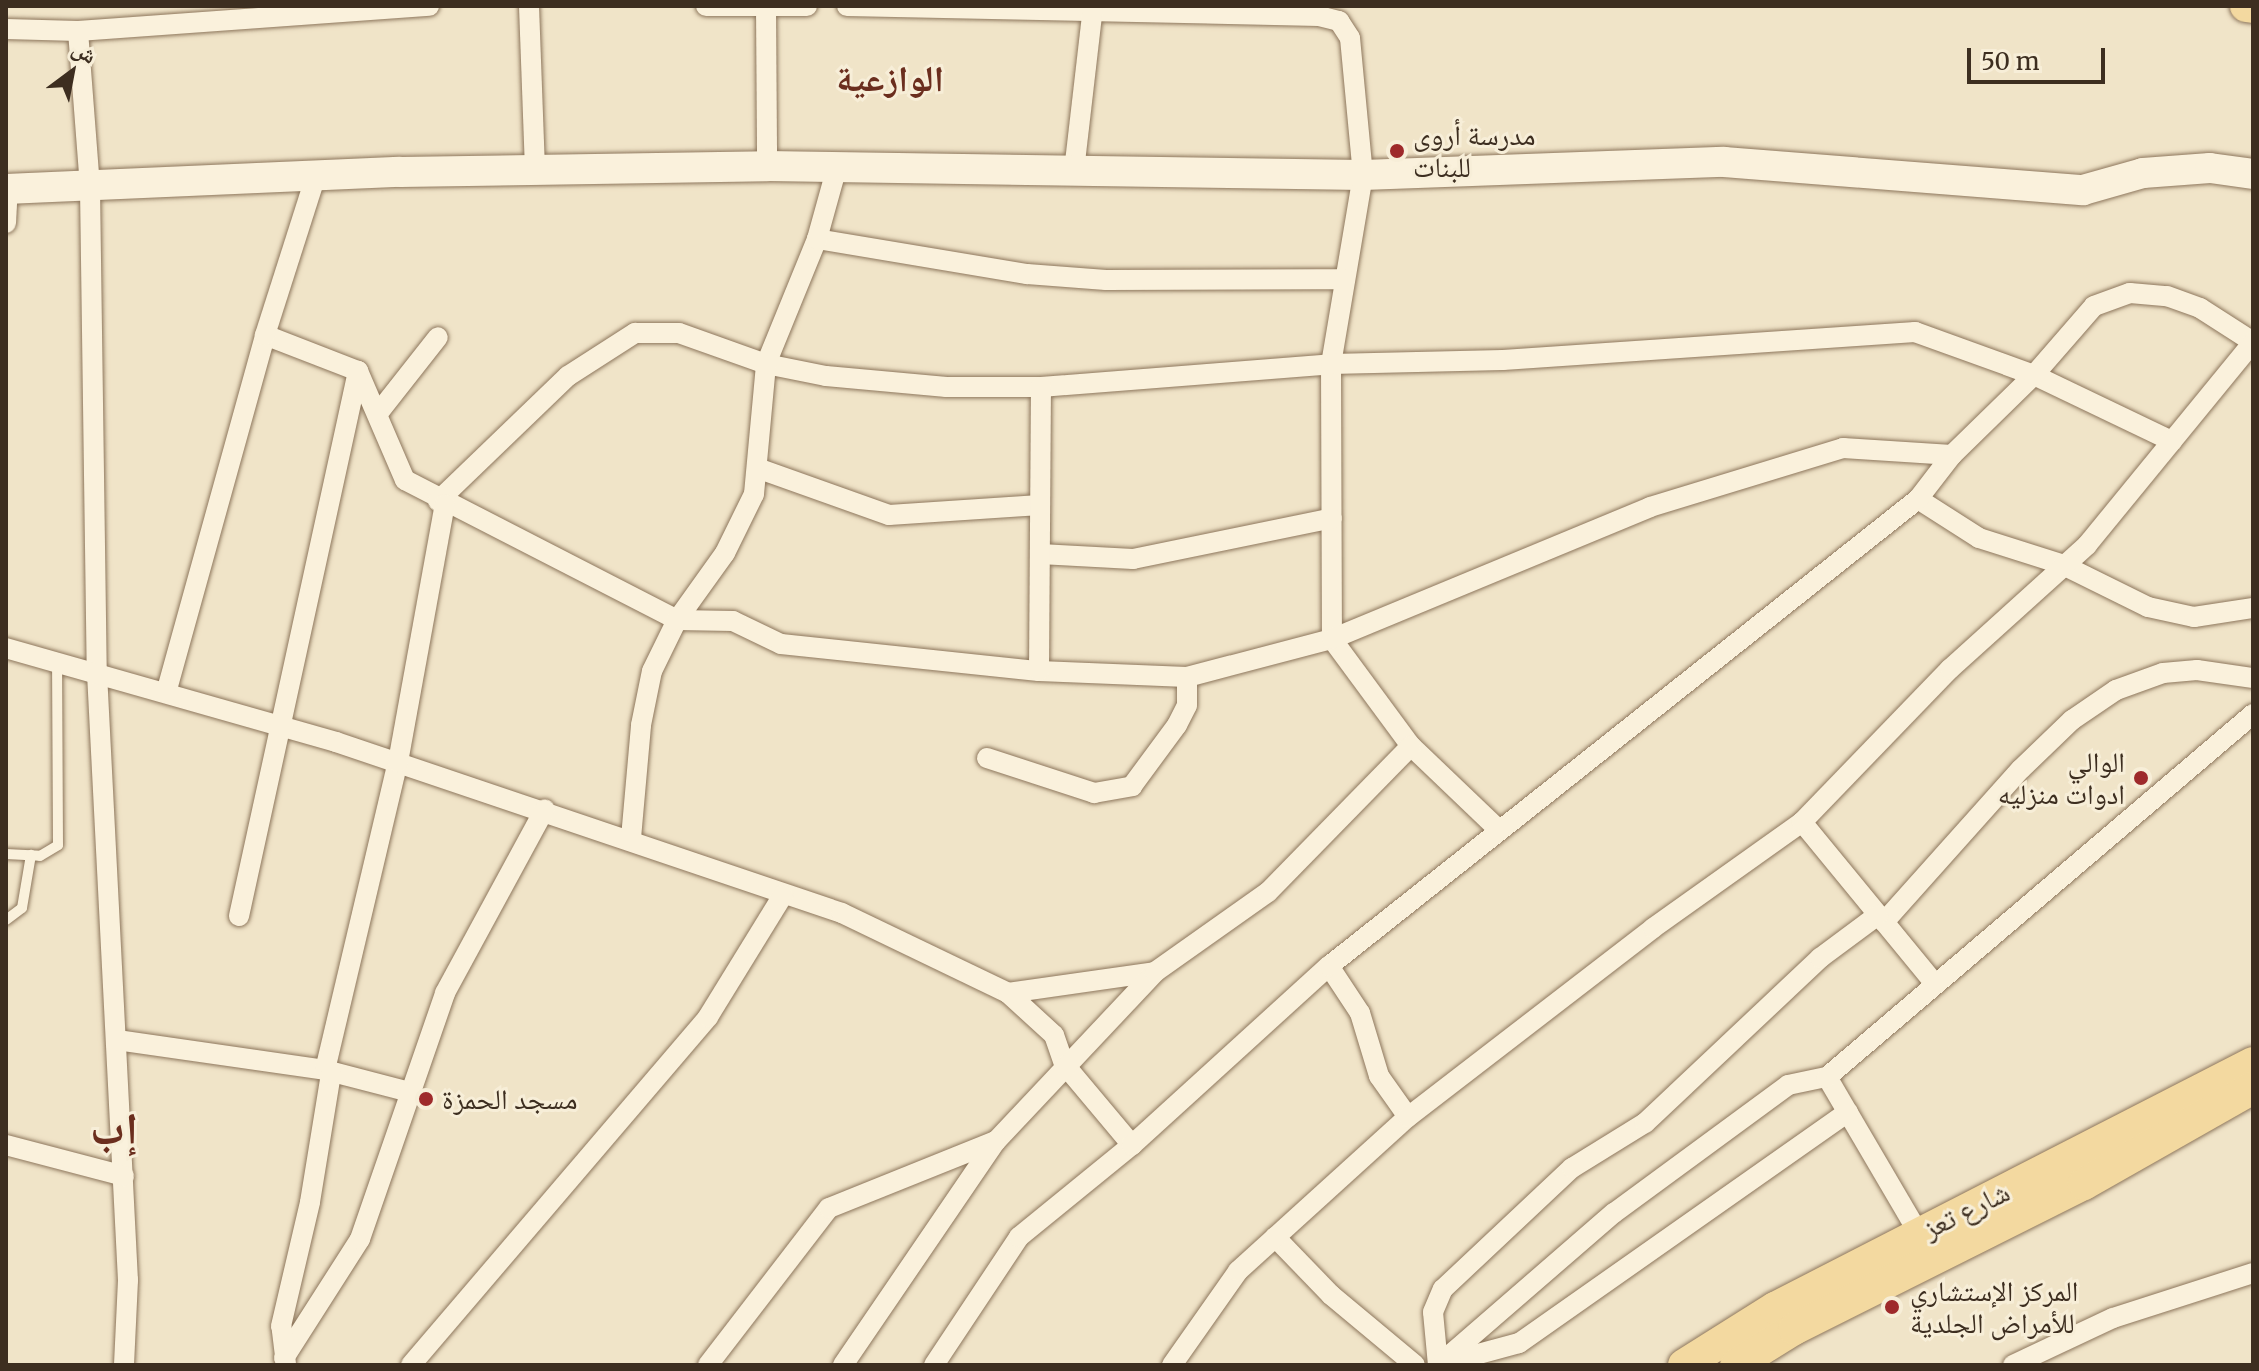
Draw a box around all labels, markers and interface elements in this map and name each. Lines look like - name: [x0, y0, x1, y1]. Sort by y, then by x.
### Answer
- north arrow: [32, 32, 112, 112]
- scale bar: [1971, 32, 2109, 82]
- text: ش: [67, 34, 102, 70]
- text: 50 m: [1981, 46, 2040, 77]
- district label: الوازعية: [836, 57, 944, 101]
- place label: مدرسة أروى للبنات: [1413, 118, 1535, 184]
- marker: مدرسة أروى للبنات: [1388, 142, 1406, 160]
- place label: الوالي ادوات منزليه: [1998, 745, 2125, 811]
- marker: الوالي ادوات منزليه: [2132, 769, 2150, 787]
- place label: مسجد الحمزة: [442, 1082, 577, 1116]
- marker: مسجد الحمزة: [417, 1090, 435, 1108]
- district label: إب: [90, 1103, 138, 1155]
- street label: شارع تعز: [1917, 1175, 2015, 1245]
- place label: المركز الإستشاري للأمراض الجلدية: [1910, 1274, 2078, 1340]
- marker: المركز الإستشاري للأمراض الجلدية: [1881, 1296, 1903, 1318]

